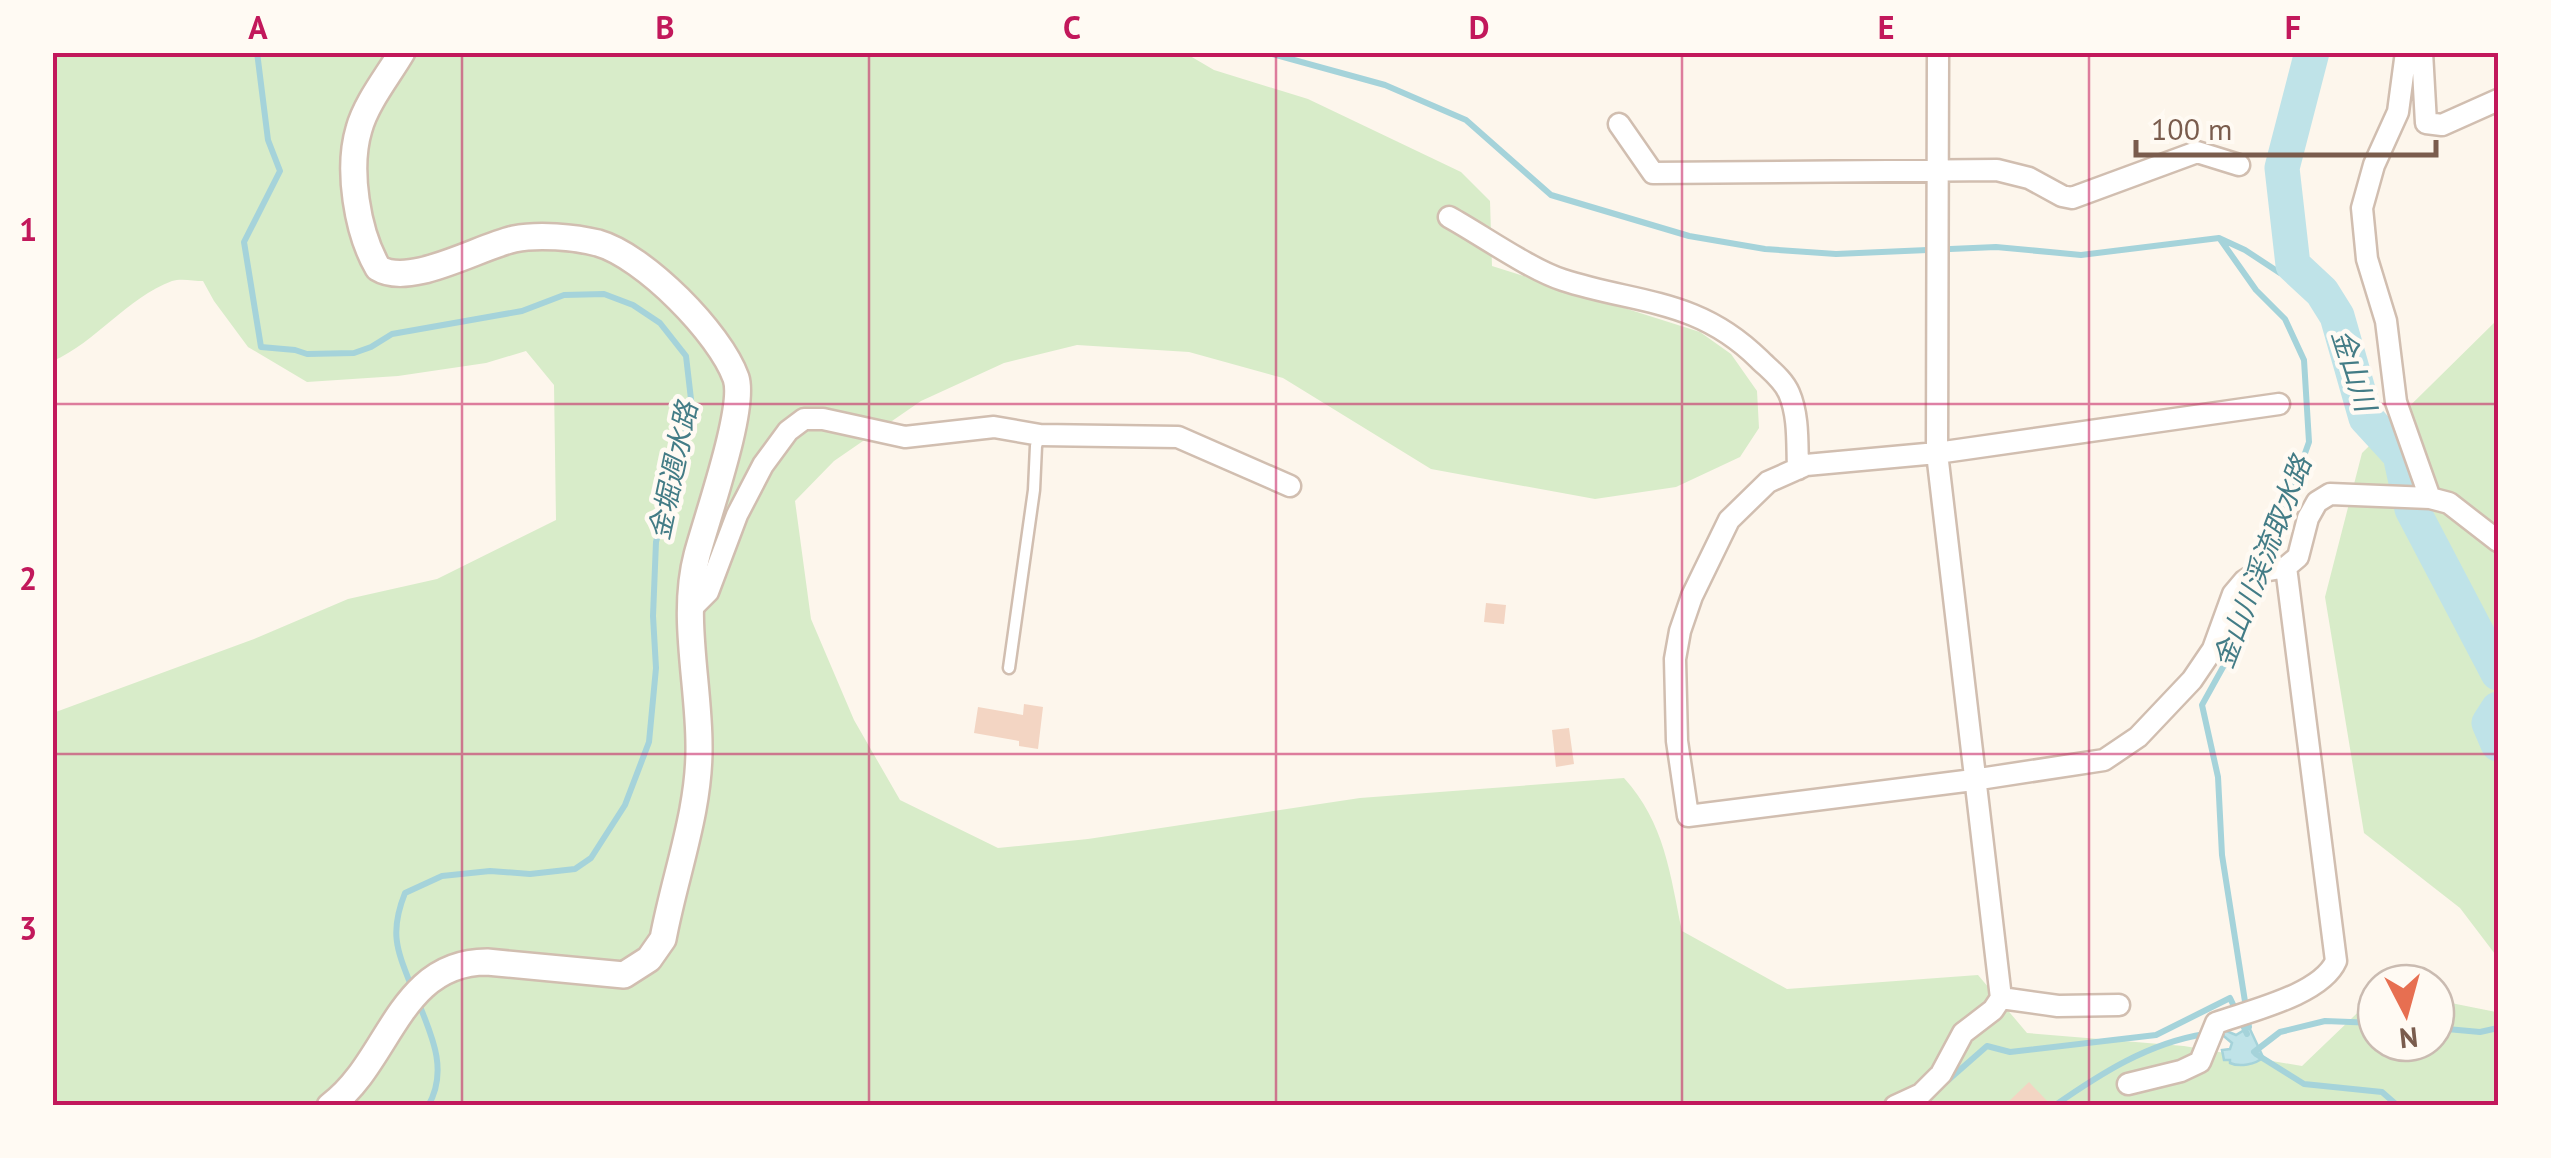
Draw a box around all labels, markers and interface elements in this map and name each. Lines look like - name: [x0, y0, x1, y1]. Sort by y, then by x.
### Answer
- text: A: [248, 6, 268, 48]
- text: B: [656, 6, 674, 48]
- text: C: [1063, 6, 1081, 48]
- text: D: [1469, 6, 1489, 48]
- text: E: [1878, 6, 1894, 48]
- text: F: [2285, 6, 2301, 48]
- scale bar: [2136, 95, 2436, 157]
- text: 100 m: [2151, 109, 2232, 148]
- text: 1: [19, 208, 37, 250]
- water label: 金山川: [2324, 324, 2386, 418]
- water label: 金堀週水路: [640, 397, 706, 543]
- water label: 金山川渓流取水路: [2204, 449, 2320, 673]
- text: 2: [19, 557, 37, 599]
- text: 3: [19, 907, 37, 949]
- north arrow: [2356, 963, 2456, 1063]
- text: N: [2398, 1019, 2420, 1058]

